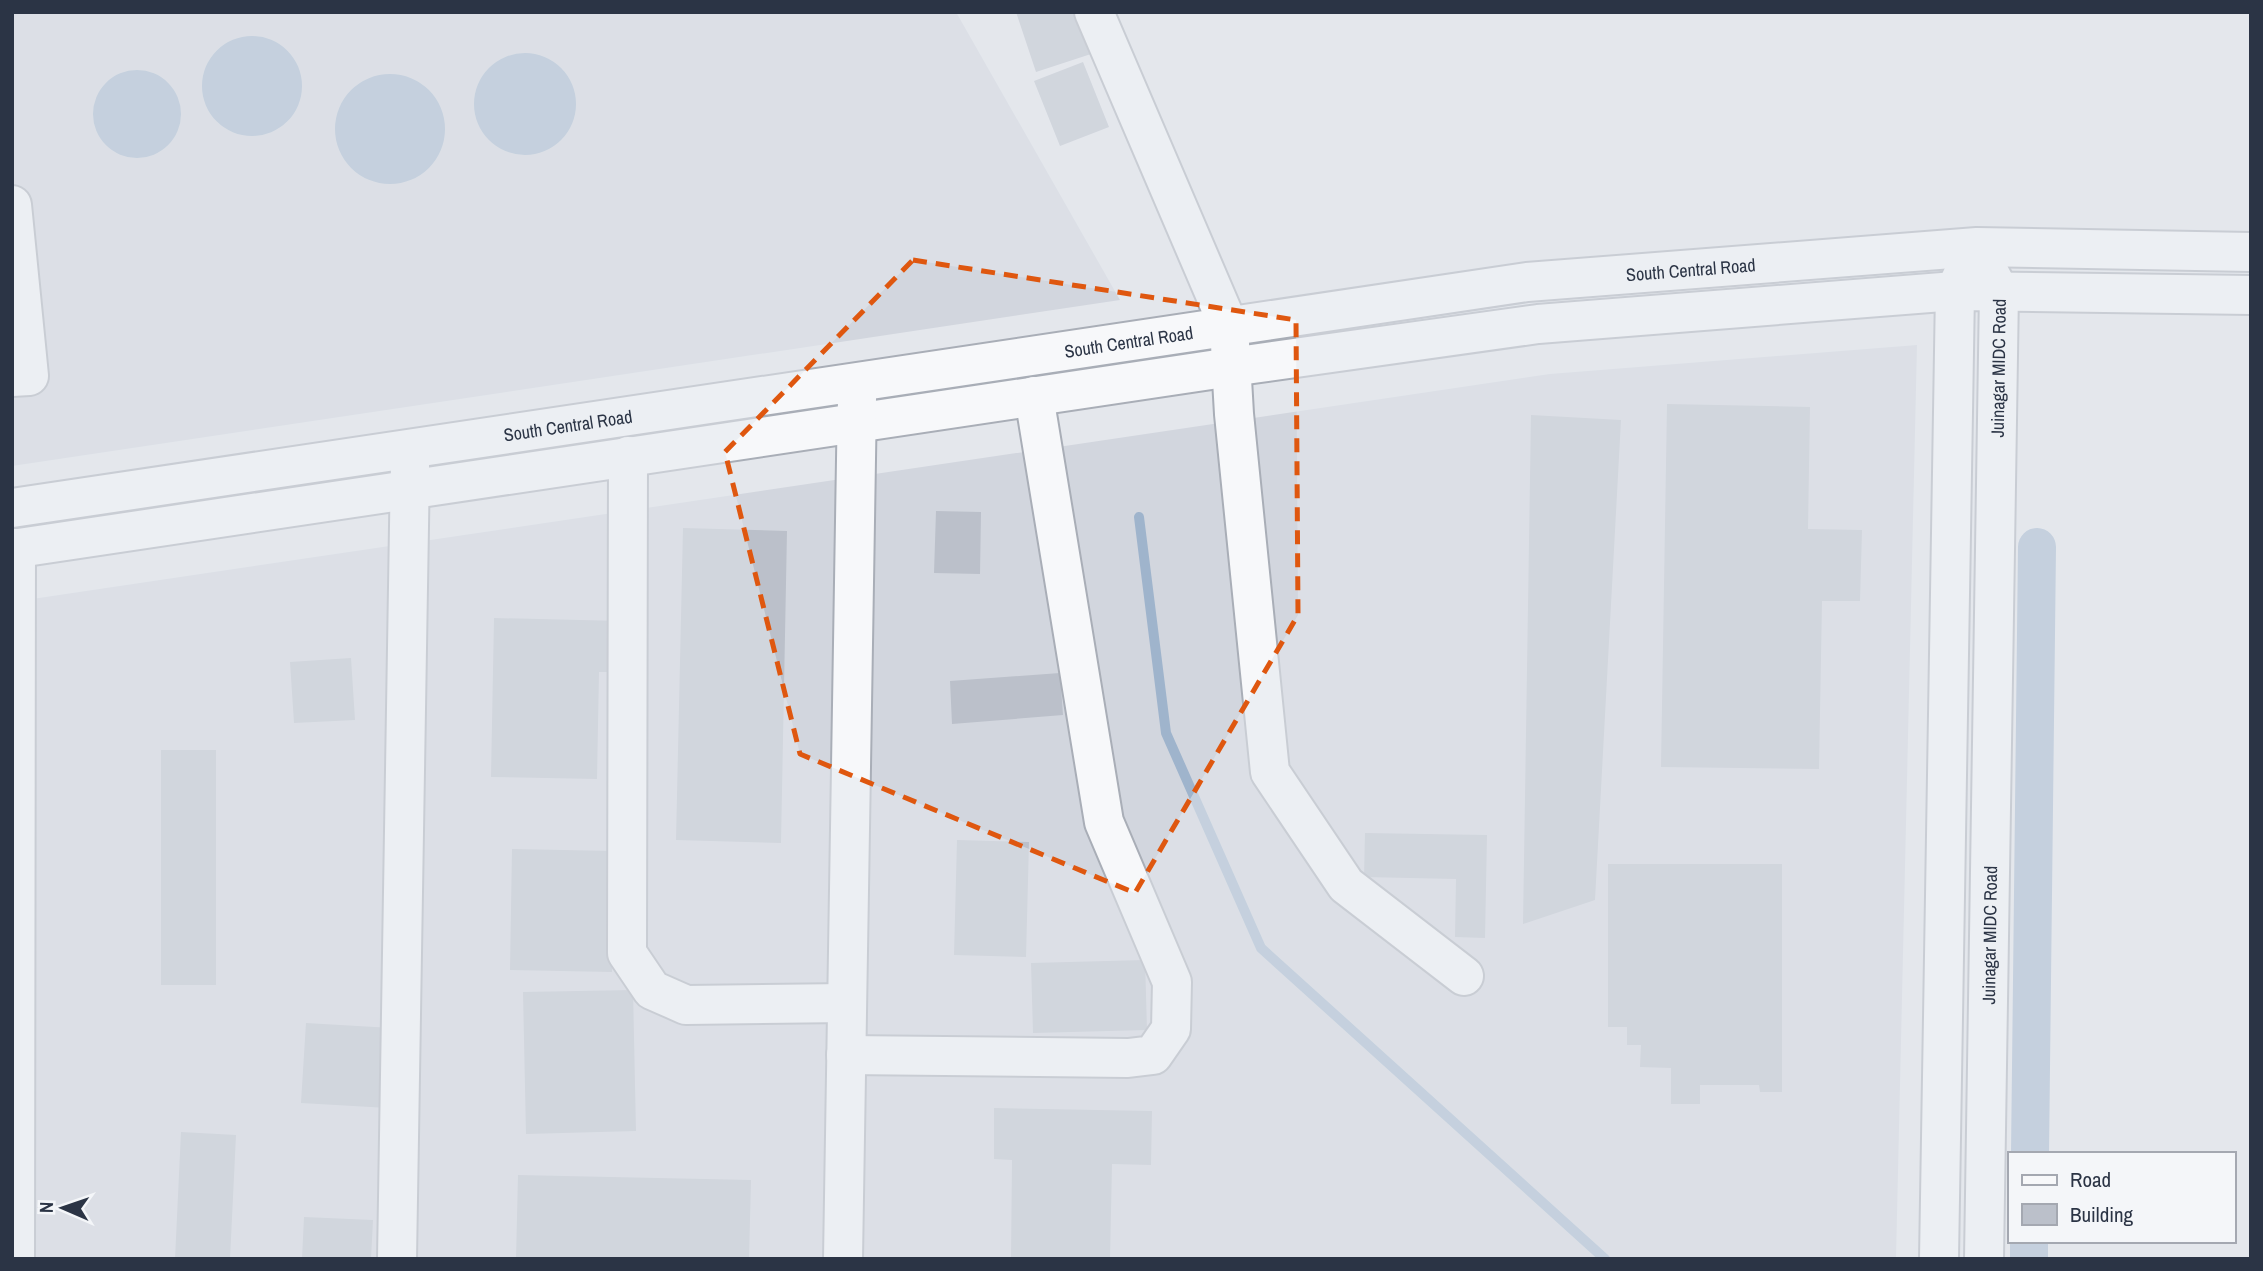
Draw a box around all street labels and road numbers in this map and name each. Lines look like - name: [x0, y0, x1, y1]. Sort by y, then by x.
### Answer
- street label: South Central Road: [1625, 252, 1756, 287]
- street label: Juinagar MIDC Road: [1984, 299, 2011, 438]
- street label: South Central Road: [1063, 319, 1195, 363]
- street label: South Central Road: [502, 403, 634, 447]
- street label: Juinagar MIDC Road: [1975, 865, 2003, 1005]

